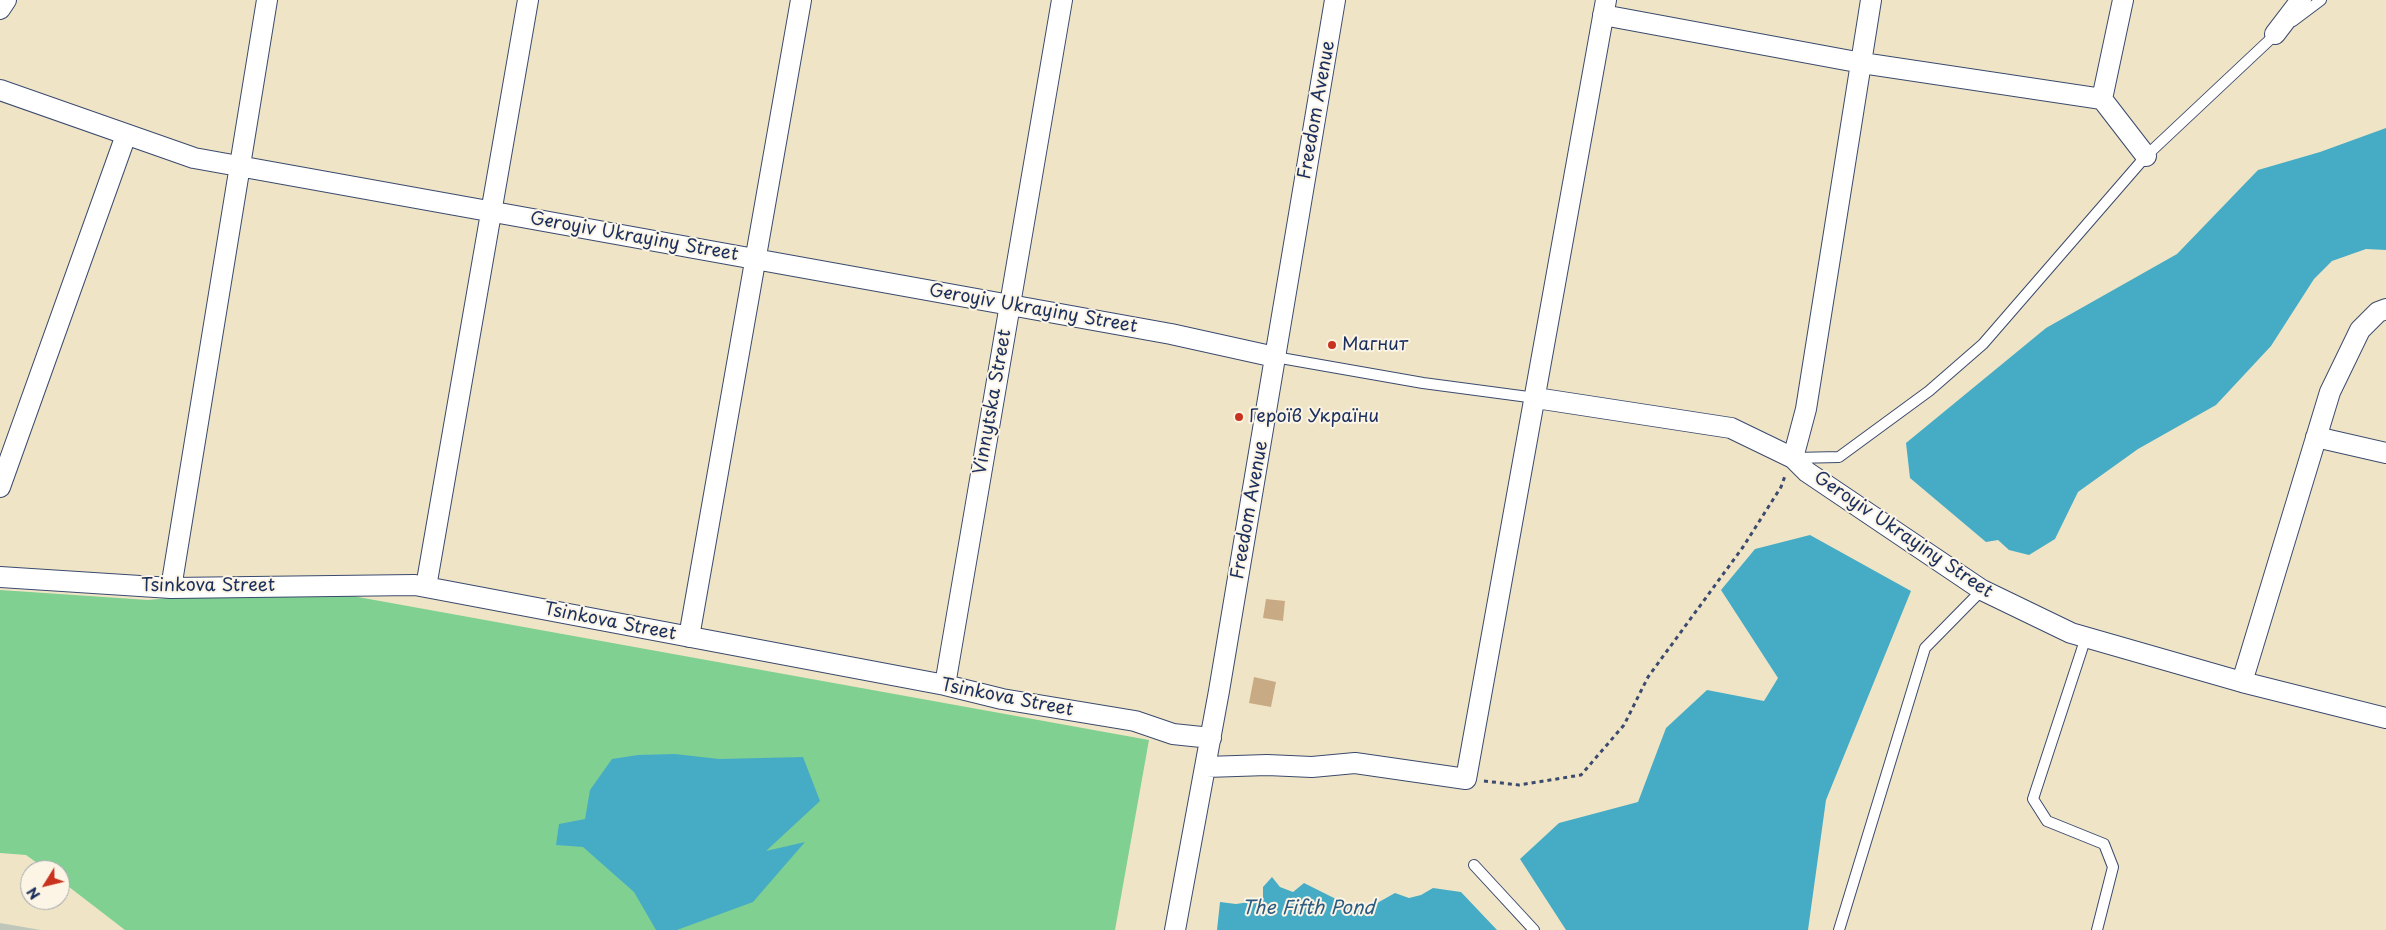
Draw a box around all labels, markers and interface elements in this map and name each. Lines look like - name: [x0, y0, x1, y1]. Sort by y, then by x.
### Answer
- street label: Freedom Avenue: [1294, 39, 1340, 181]
- street label: Geroyiv Ukrayiny Street: [528, 208, 740, 266]
- street label: Geroyiv Ukrayiny Street: [927, 280, 1139, 338]
- street label: Vinnytska Street: [970, 328, 1016, 476]
- place label: Магнит: [1342, 334, 1408, 356]
- marker: Магнит: [1326, 339, 1338, 351]
- place label: Героїв України: [1249, 406, 1379, 428]
- marker: Героїв України: [1233, 411, 1245, 423]
- street label: Freedom Avenue: [1227, 439, 1273, 581]
- street label: Geroyiv Ukrayiny Street: [1809, 467, 1997, 603]
- street label: Tsinkova Street: [141, 575, 275, 597]
- street label: Tsinkova Street: [542, 599, 678, 645]
- street label: Tsinkova Street: [939, 675, 1075, 721]
- north arrow: [20, 860, 70, 910]
- text: N: [22, 883, 45, 904]
- water label: The Fifth Pond: [1242, 898, 1374, 920]

